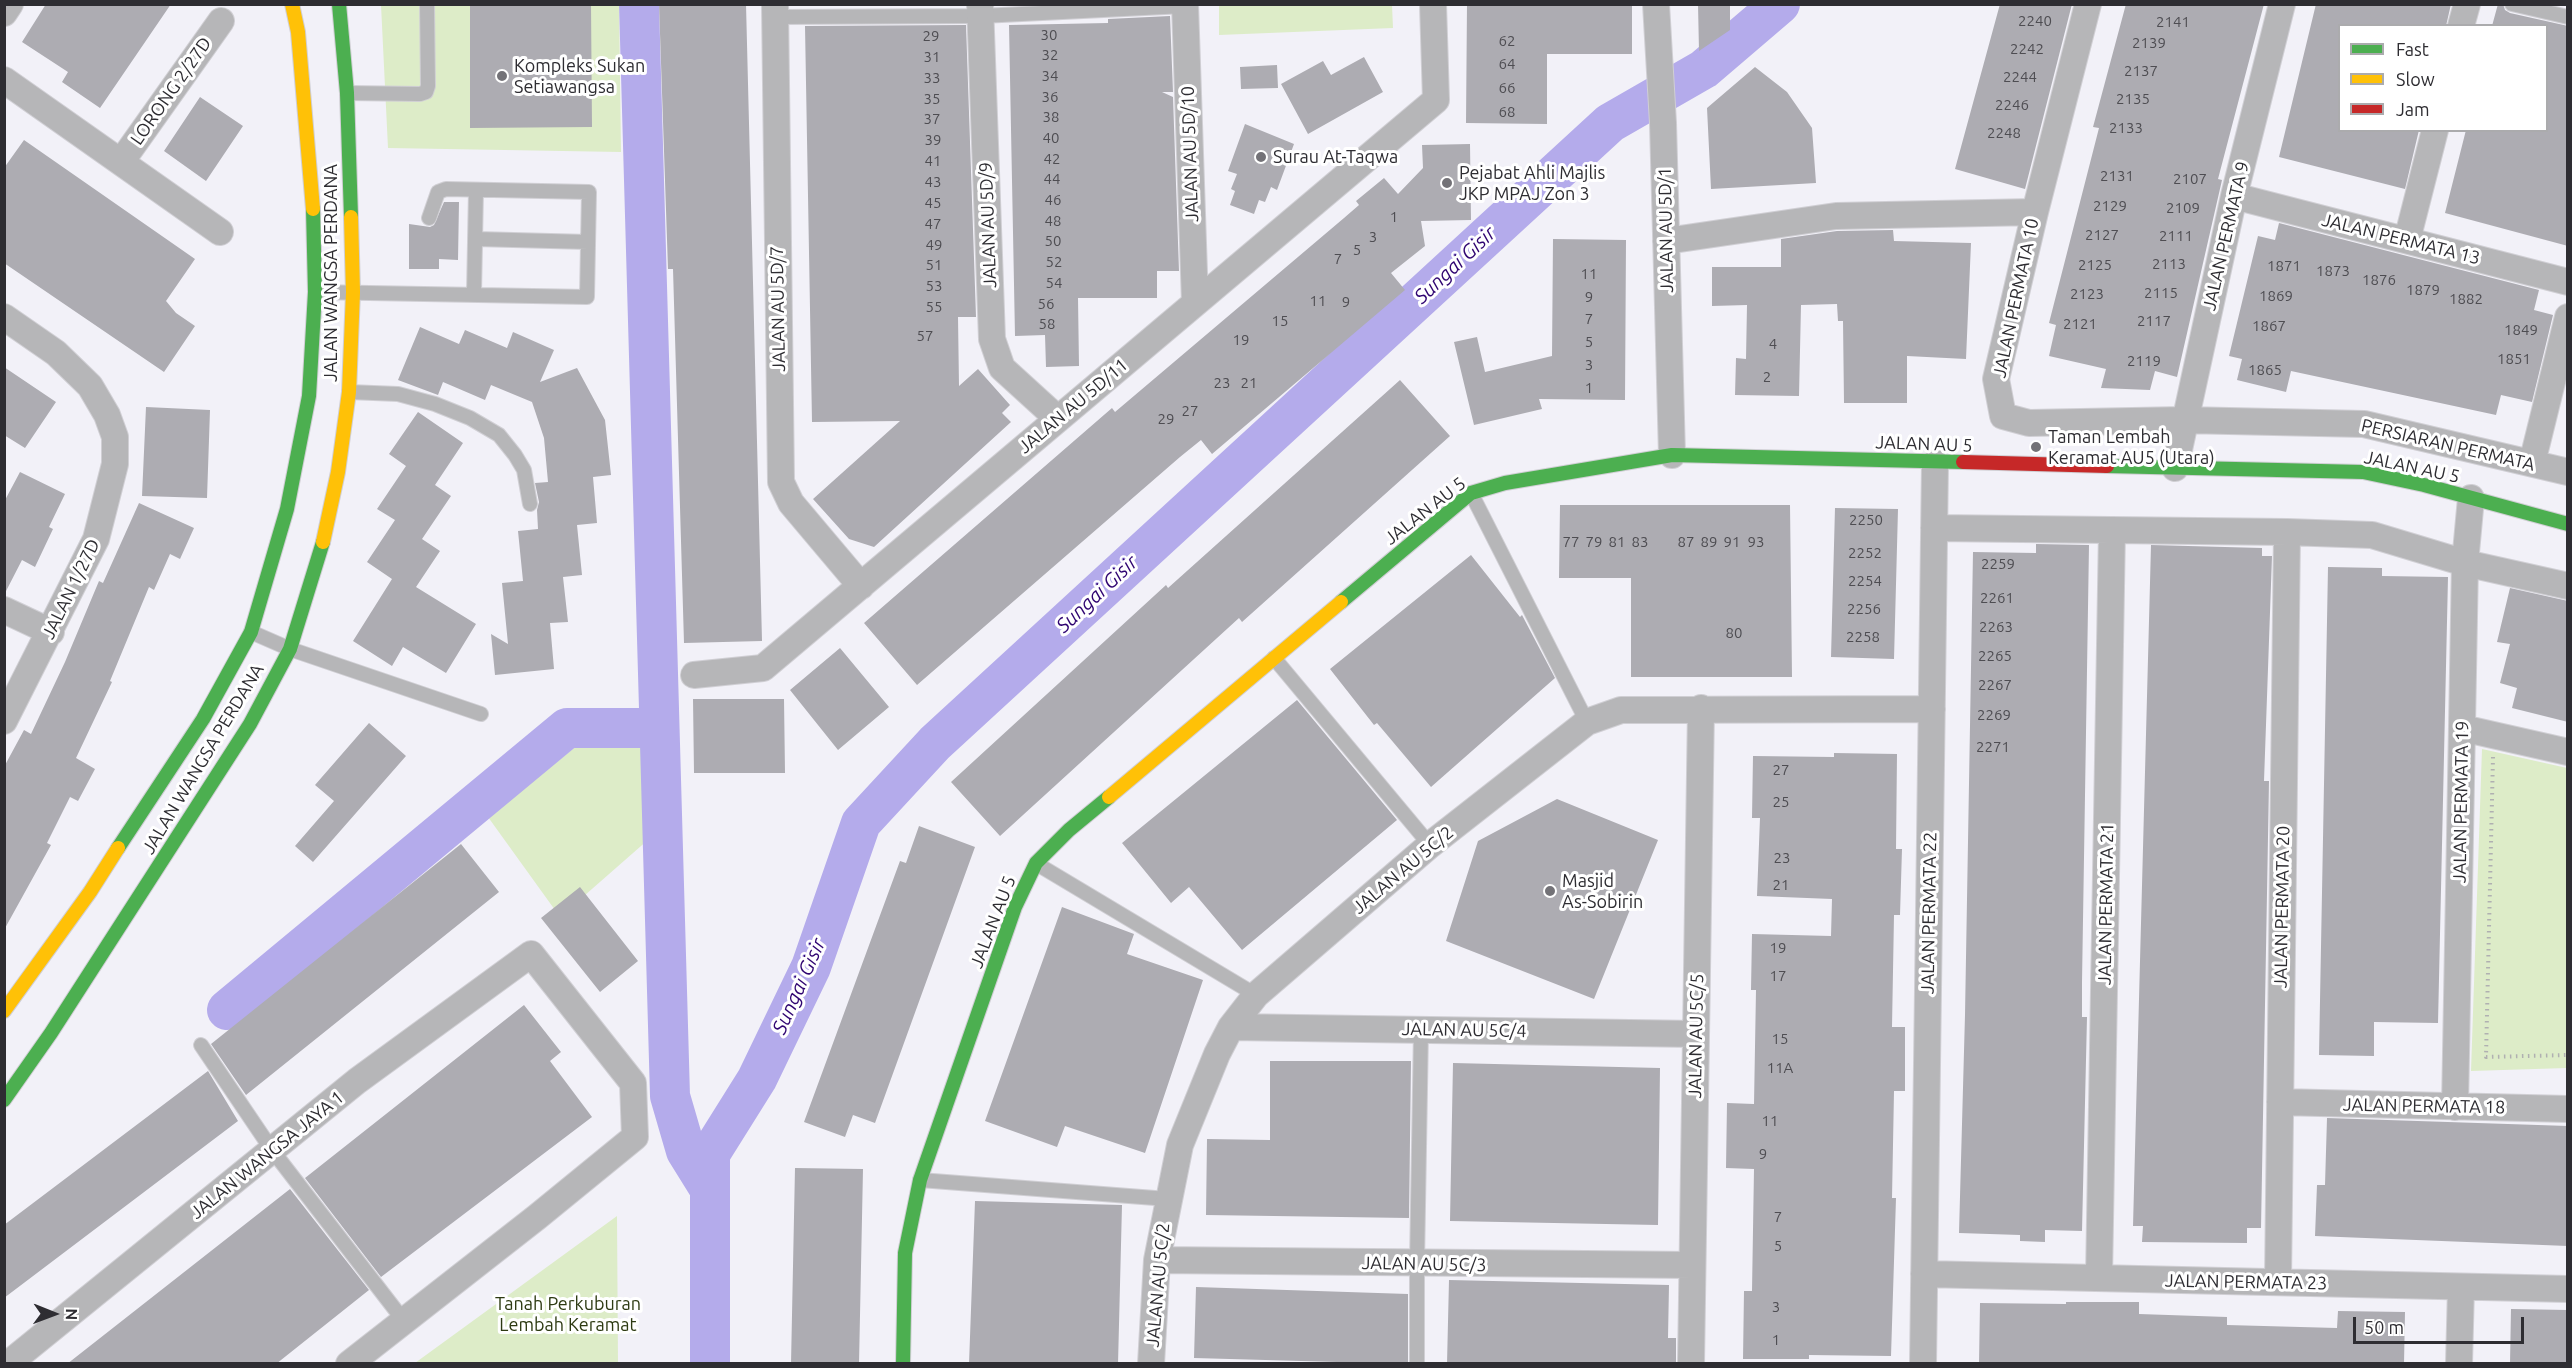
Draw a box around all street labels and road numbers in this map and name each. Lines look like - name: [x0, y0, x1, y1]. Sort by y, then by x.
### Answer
- street label: LORONG 2/27D: [126, 33, 216, 149]
- street label: JALAN AU 5D/10: [1177, 86, 1203, 222]
- street label: JALAN PERMATA 9: [2198, 159, 2254, 313]
- street label: JALAN AU 5D/9: [975, 162, 1001, 288]
- street label: JALAN WANGSA PERDANA: [320, 164, 342, 382]
- street label: JALAN AU 5D/1: [1654, 167, 1678, 293]
- street label: JALAN PERMATA 13: [2320, 209, 2482, 269]
- street label: JALAN PERMATA 10: [1989, 216, 2043, 380]
- street label: JALAN AU 5D/7: [766, 246, 790, 372]
- street label: JALAN AU 5D/11: [1014, 354, 1132, 458]
- street label: PERSIARAN PERMATA: [2359, 415, 2537, 475]
- street label: JALAN AU 5: [1875, 432, 1973, 456]
- street label: JALAN AU 5: [2362, 446, 2462, 488]
- street label: JALAN AU 5: [1380, 473, 1470, 549]
- street label: JALAN 1/27D: [37, 535, 105, 643]
- street label: JALAN WANGSA PERDANA: [138, 660, 268, 858]
- street label: JALAN PERMATA 19: [2449, 721, 2473, 883]
- street label: JALAN AU 5C/2: [1348, 822, 1458, 918]
- street label: JALAN PERMATA 21: [2094, 823, 2118, 985]
- street label: JALAN PERMATA 20: [2270, 826, 2294, 988]
- street label: JALAN PERMATA 22: [1917, 832, 1941, 994]
- street label: JALAN AU 5: [966, 873, 1020, 971]
- street label: JALAN AU 5C/5: [1684, 973, 1708, 1099]
- street label: JALAN AU 5C/4: [1401, 1018, 1527, 1042]
- street label: JALAN WANGSA JAYA 1: [186, 1086, 348, 1224]
- street label: JALAN PERMATA 18: [2343, 1094, 2505, 1118]
- street label: JALAN AU 5C/2: [1142, 1222, 1174, 1348]
- street label: JALAN AU 5C/3: [1361, 1252, 1487, 1276]
- street label: JALAN PERMATA 23: [2165, 1270, 2327, 1294]

